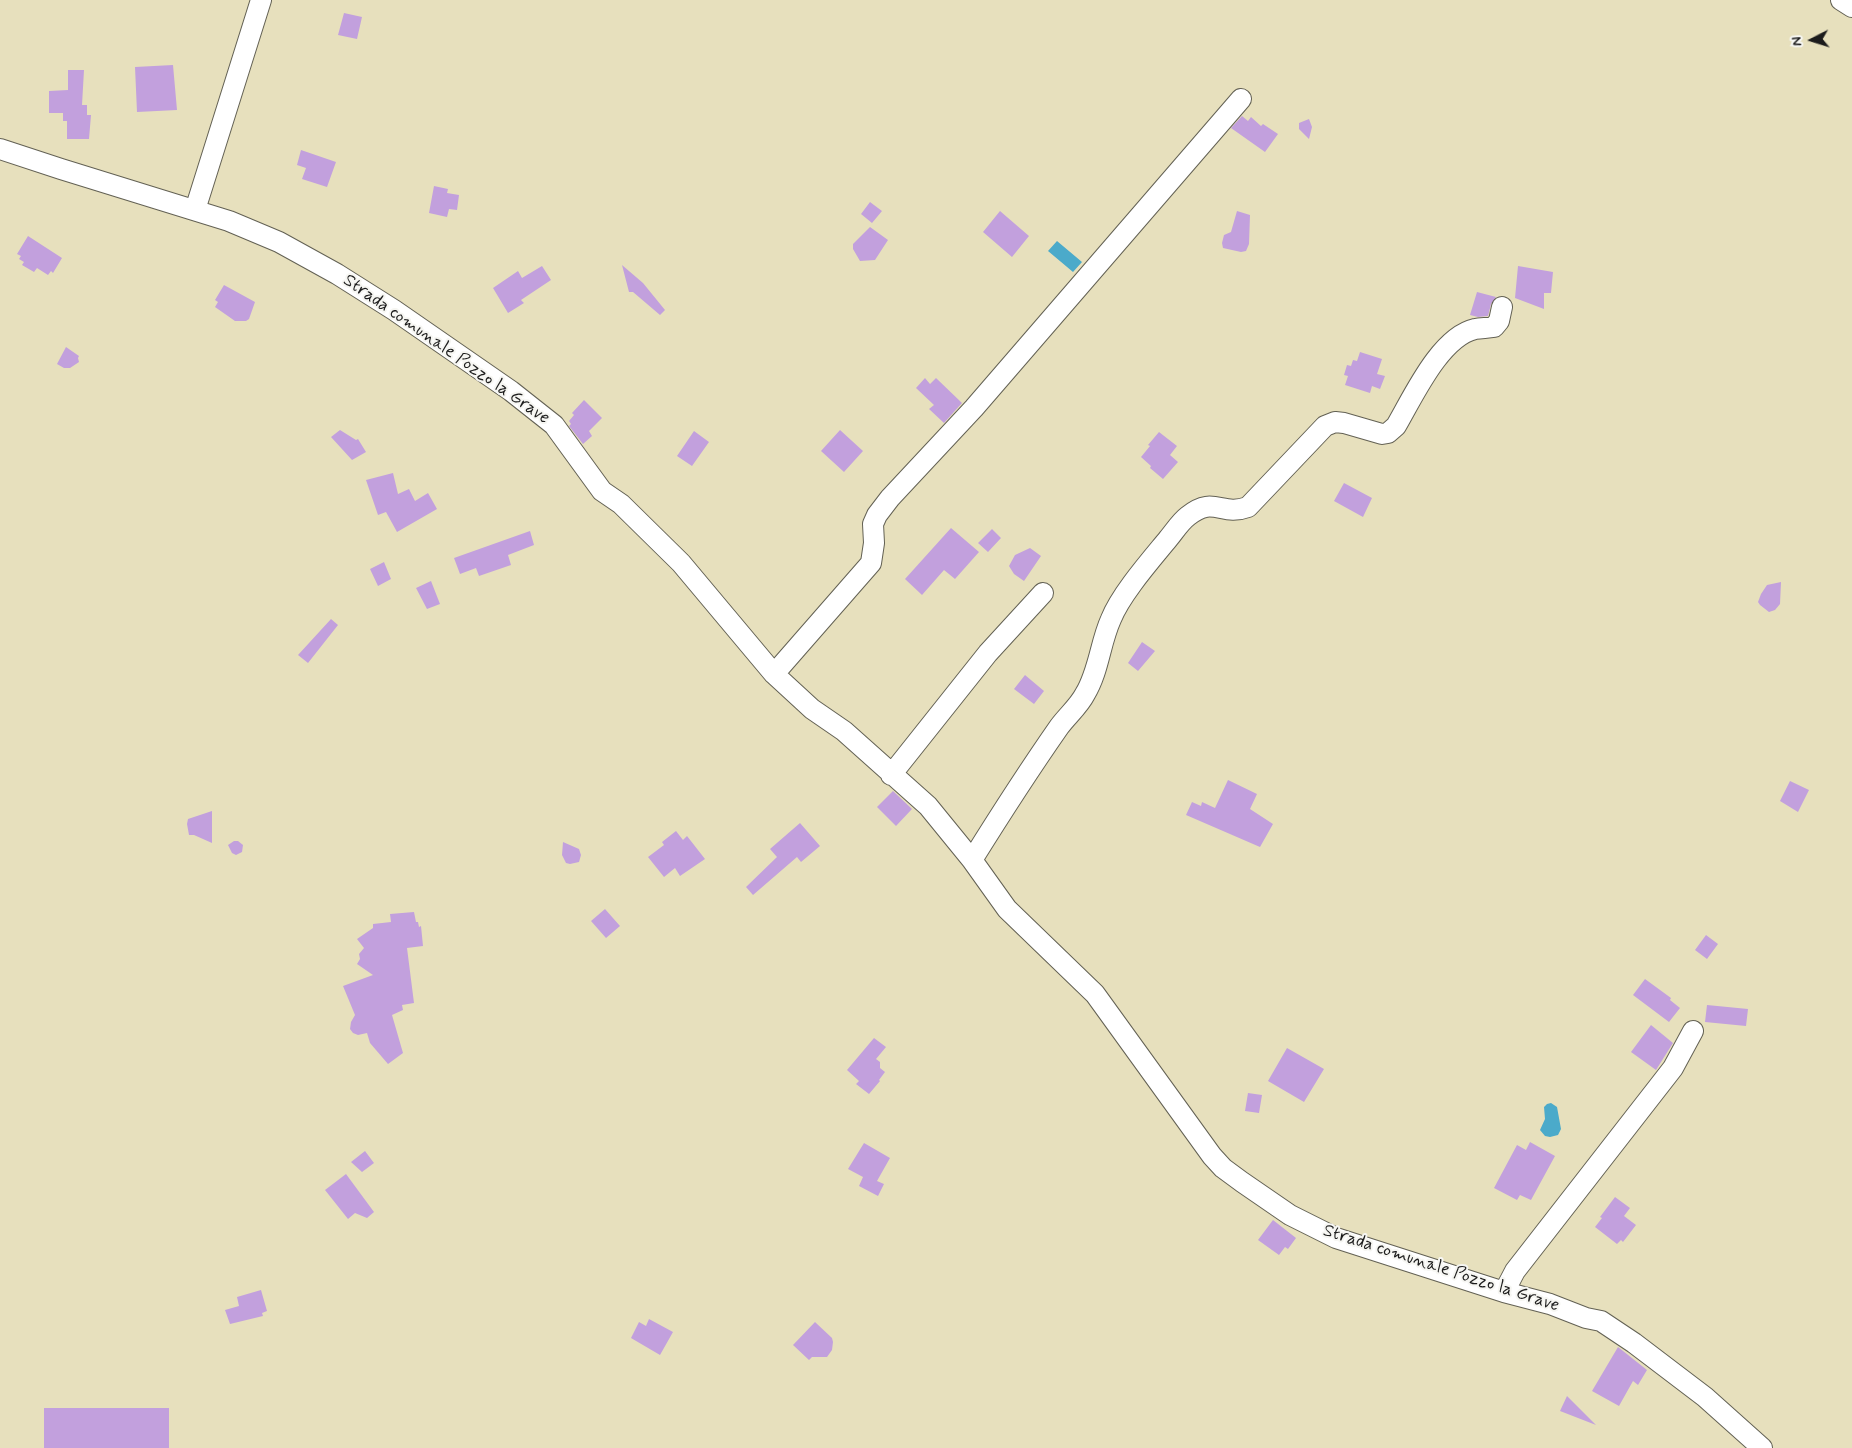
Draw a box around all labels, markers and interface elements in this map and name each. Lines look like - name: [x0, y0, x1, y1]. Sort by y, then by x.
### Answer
- north arrow: [1787, 15, 1837, 65]
- text: N: [1788, 36, 1806, 47]
- street label: Strada comunale Pozzo la Grave: [339, 270, 553, 430]
- street label: Strada comunale Pozzo la Grave: [1320, 1221, 1562, 1317]

